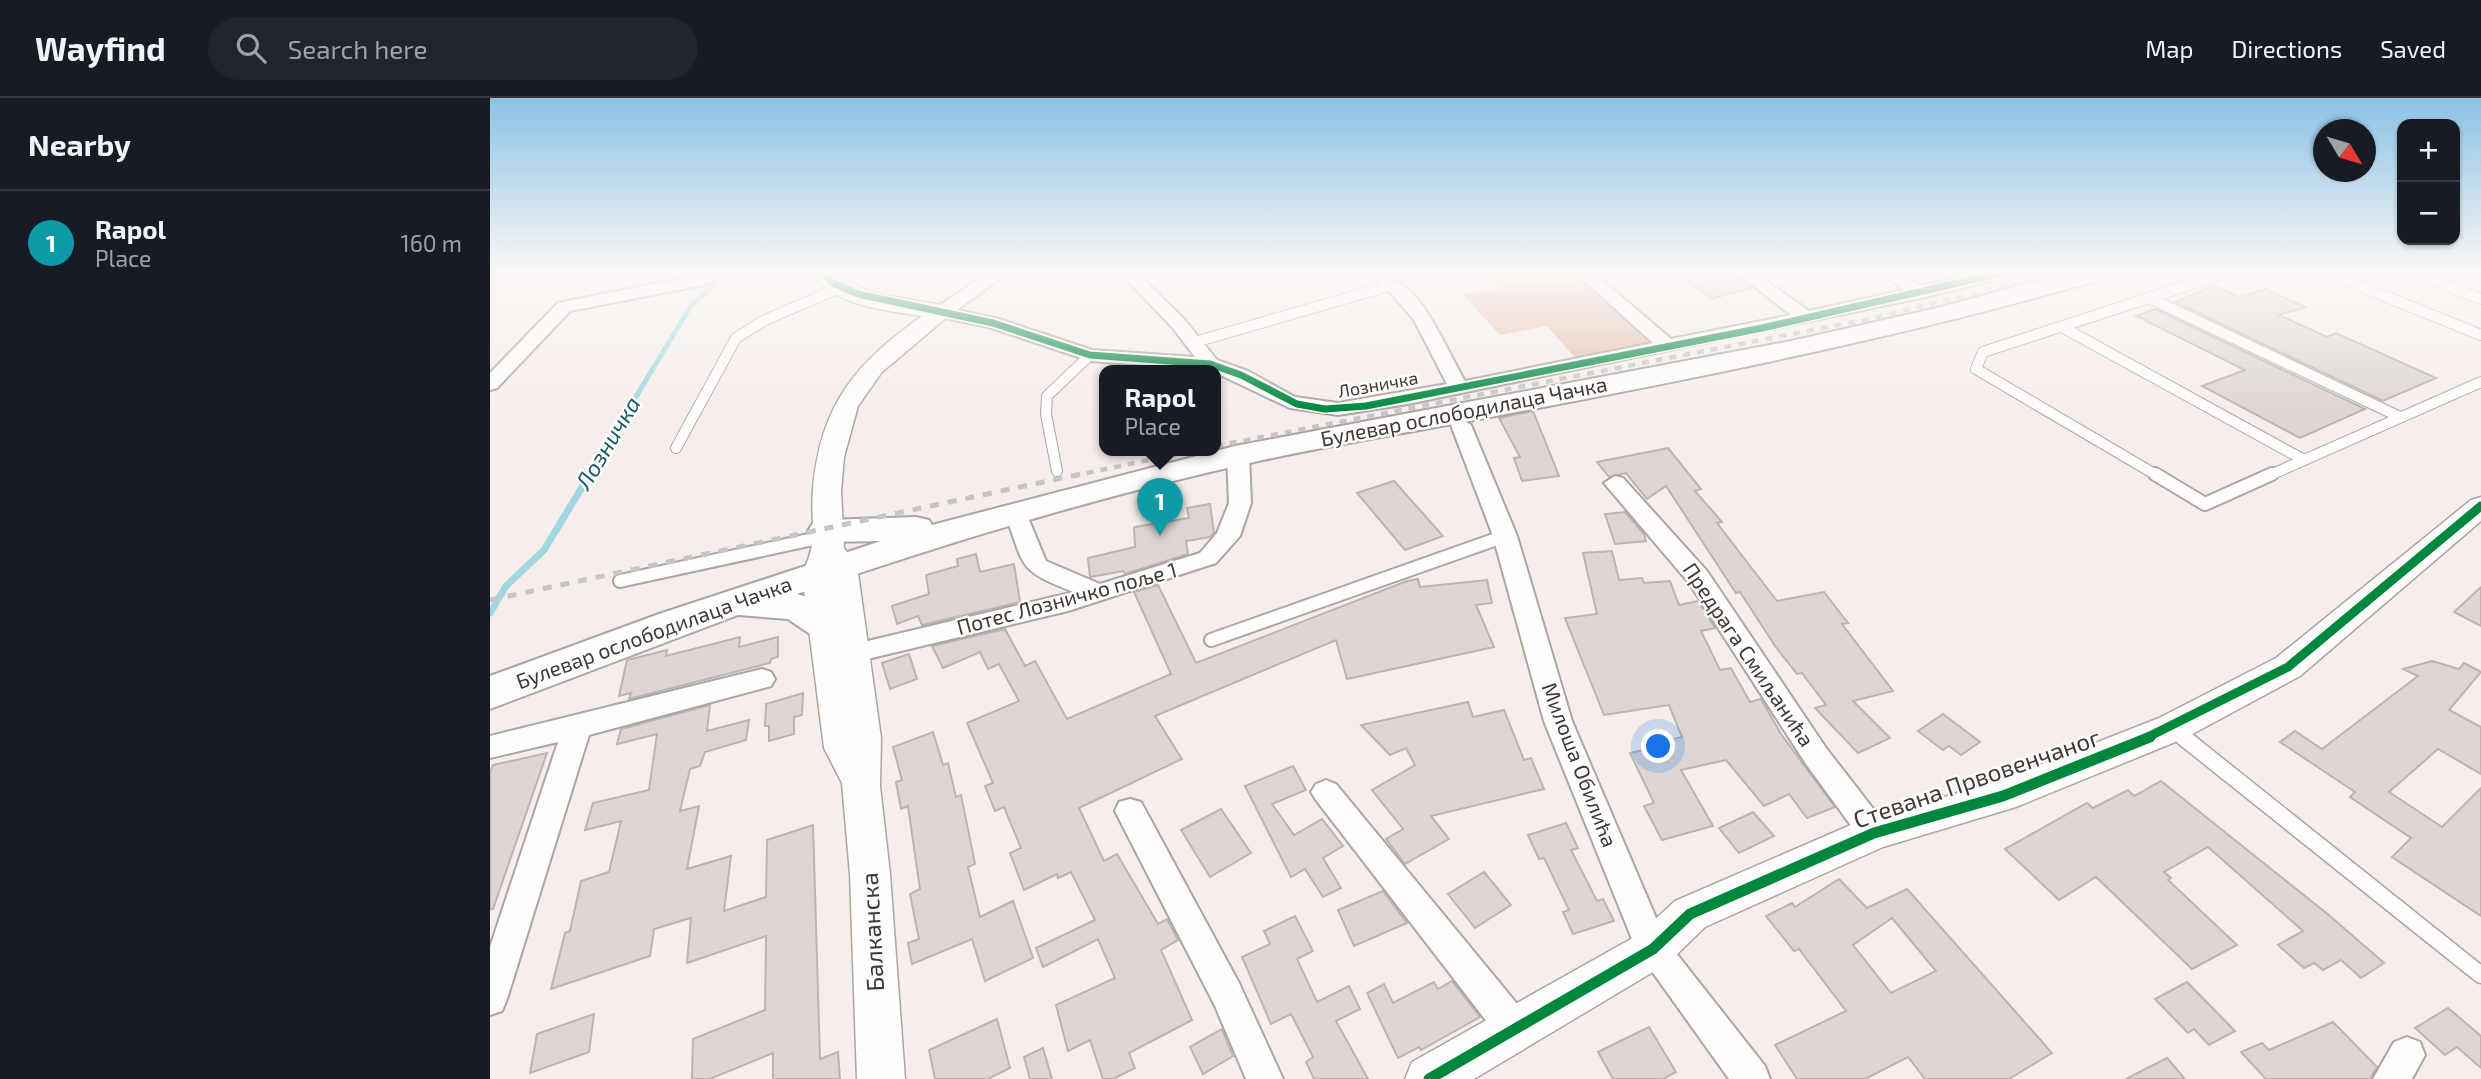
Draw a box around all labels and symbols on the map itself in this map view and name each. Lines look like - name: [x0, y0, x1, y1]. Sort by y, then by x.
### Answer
- north arrow: [2313, 119, 2376, 182]
- street label: Лозничка: [1336, 366, 1420, 402]
- street label: Булевар ослободилаца Чачка: [1318, 370, 1609, 452]
- water label: Лозничка: [568, 391, 646, 495]
- pin: 1: [1137, 478, 1183, 536]
- street label: Потес Лозничко поље 1: [954, 556, 1179, 639]
- street label: Предрага Смиљанића: [1678, 557, 1820, 751]
- street label: Булевар ослободилаца Чачка: [512, 570, 795, 694]
- street label: Милоша Обилића: [1538, 679, 1623, 850]
- street label: Стевана Првовенчаног: [1849, 722, 2104, 834]
- your location: [1641, 729, 1675, 763]
- street label: Балканска: [854, 872, 889, 992]

